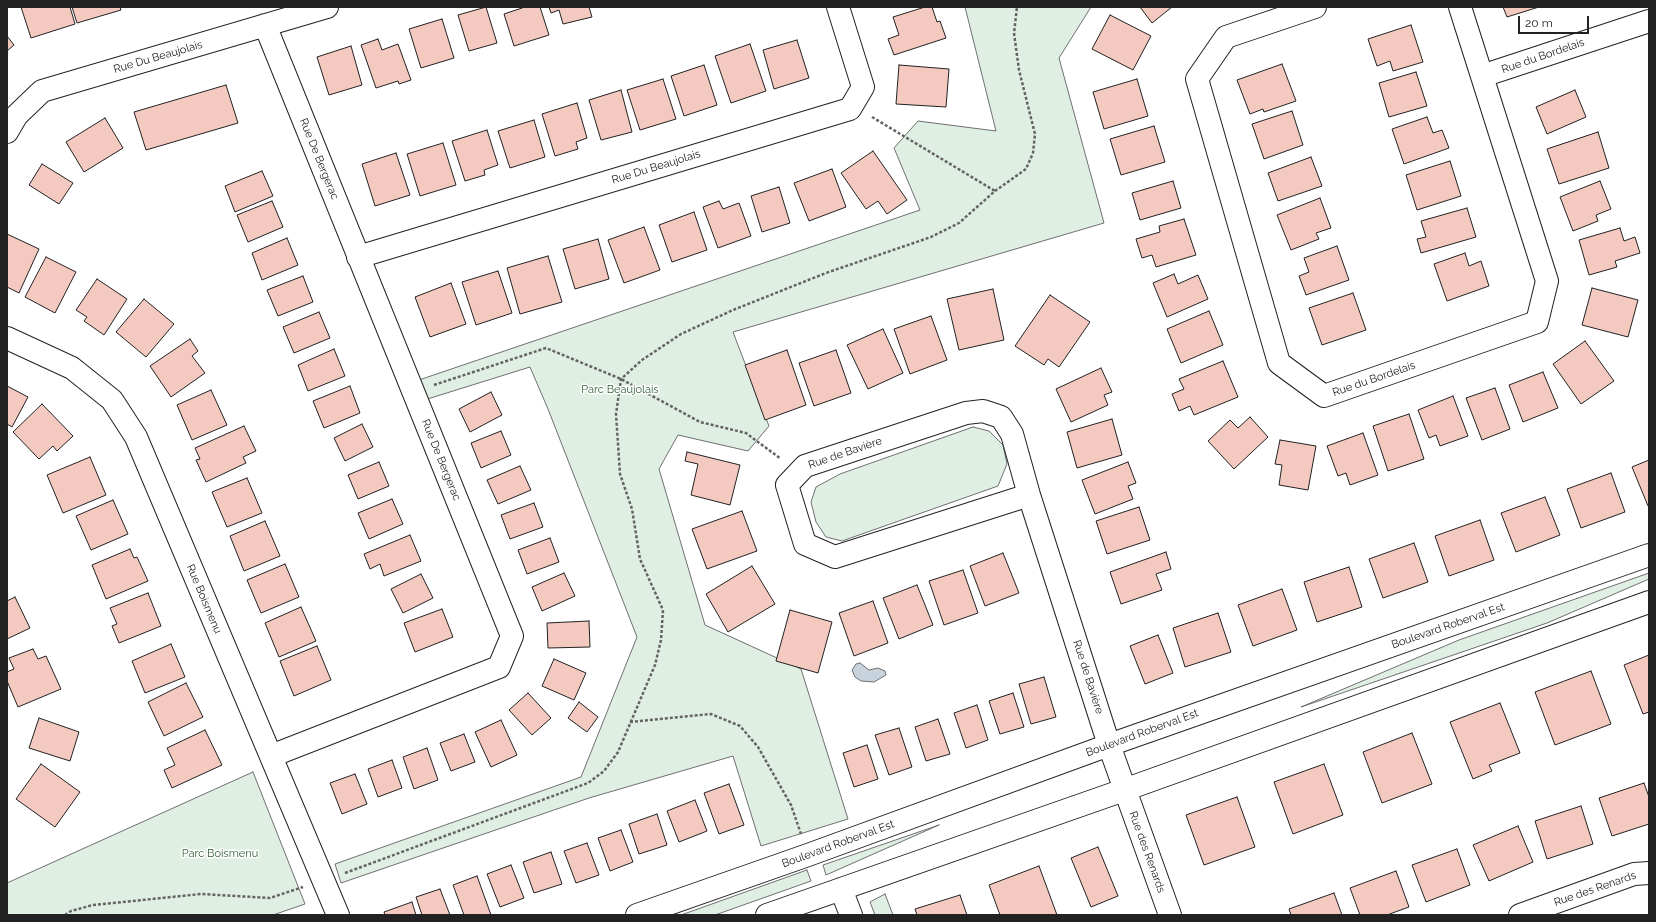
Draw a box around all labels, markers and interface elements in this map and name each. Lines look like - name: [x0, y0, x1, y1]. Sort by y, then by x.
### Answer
- scale bar: [1520, 8, 1591, 34]
- text: 20 m: [1525, 16, 1553, 30]
- street label: Rue du Bordelais: [1500, 36, 1586, 76]
- street label: Rue Du Beaujolais: [112, 38, 204, 76]
- street label: Rue De Bergerac: [297, 116, 341, 202]
- street label: Rue Du Beaujolais: [610, 147, 702, 187]
- street label: Rue du Bordelais: [1331, 359, 1417, 399]
- park label: Parc Beaujolais: [581, 383, 659, 397]
- street label: Rue De Bergerac: [419, 417, 463, 503]
- street label: Rue de Bavière: [806, 434, 884, 472]
- street label: Rue Boismenu: [183, 562, 225, 636]
- street label: Boulevard Roberval Est: [1390, 600, 1506, 652]
- street label: Rue de Bavière: [1070, 638, 1106, 716]
- street label: Boulevard Roberval Est: [1084, 707, 1200, 759]
- street label: Rue des Renards: [1126, 809, 1168, 895]
- street label: Boulevard Roberval Est: [780, 818, 896, 870]
- park label: Parc Boismenu: [182, 847, 258, 861]
- street label: Rue des Renards: [1552, 869, 1638, 909]

